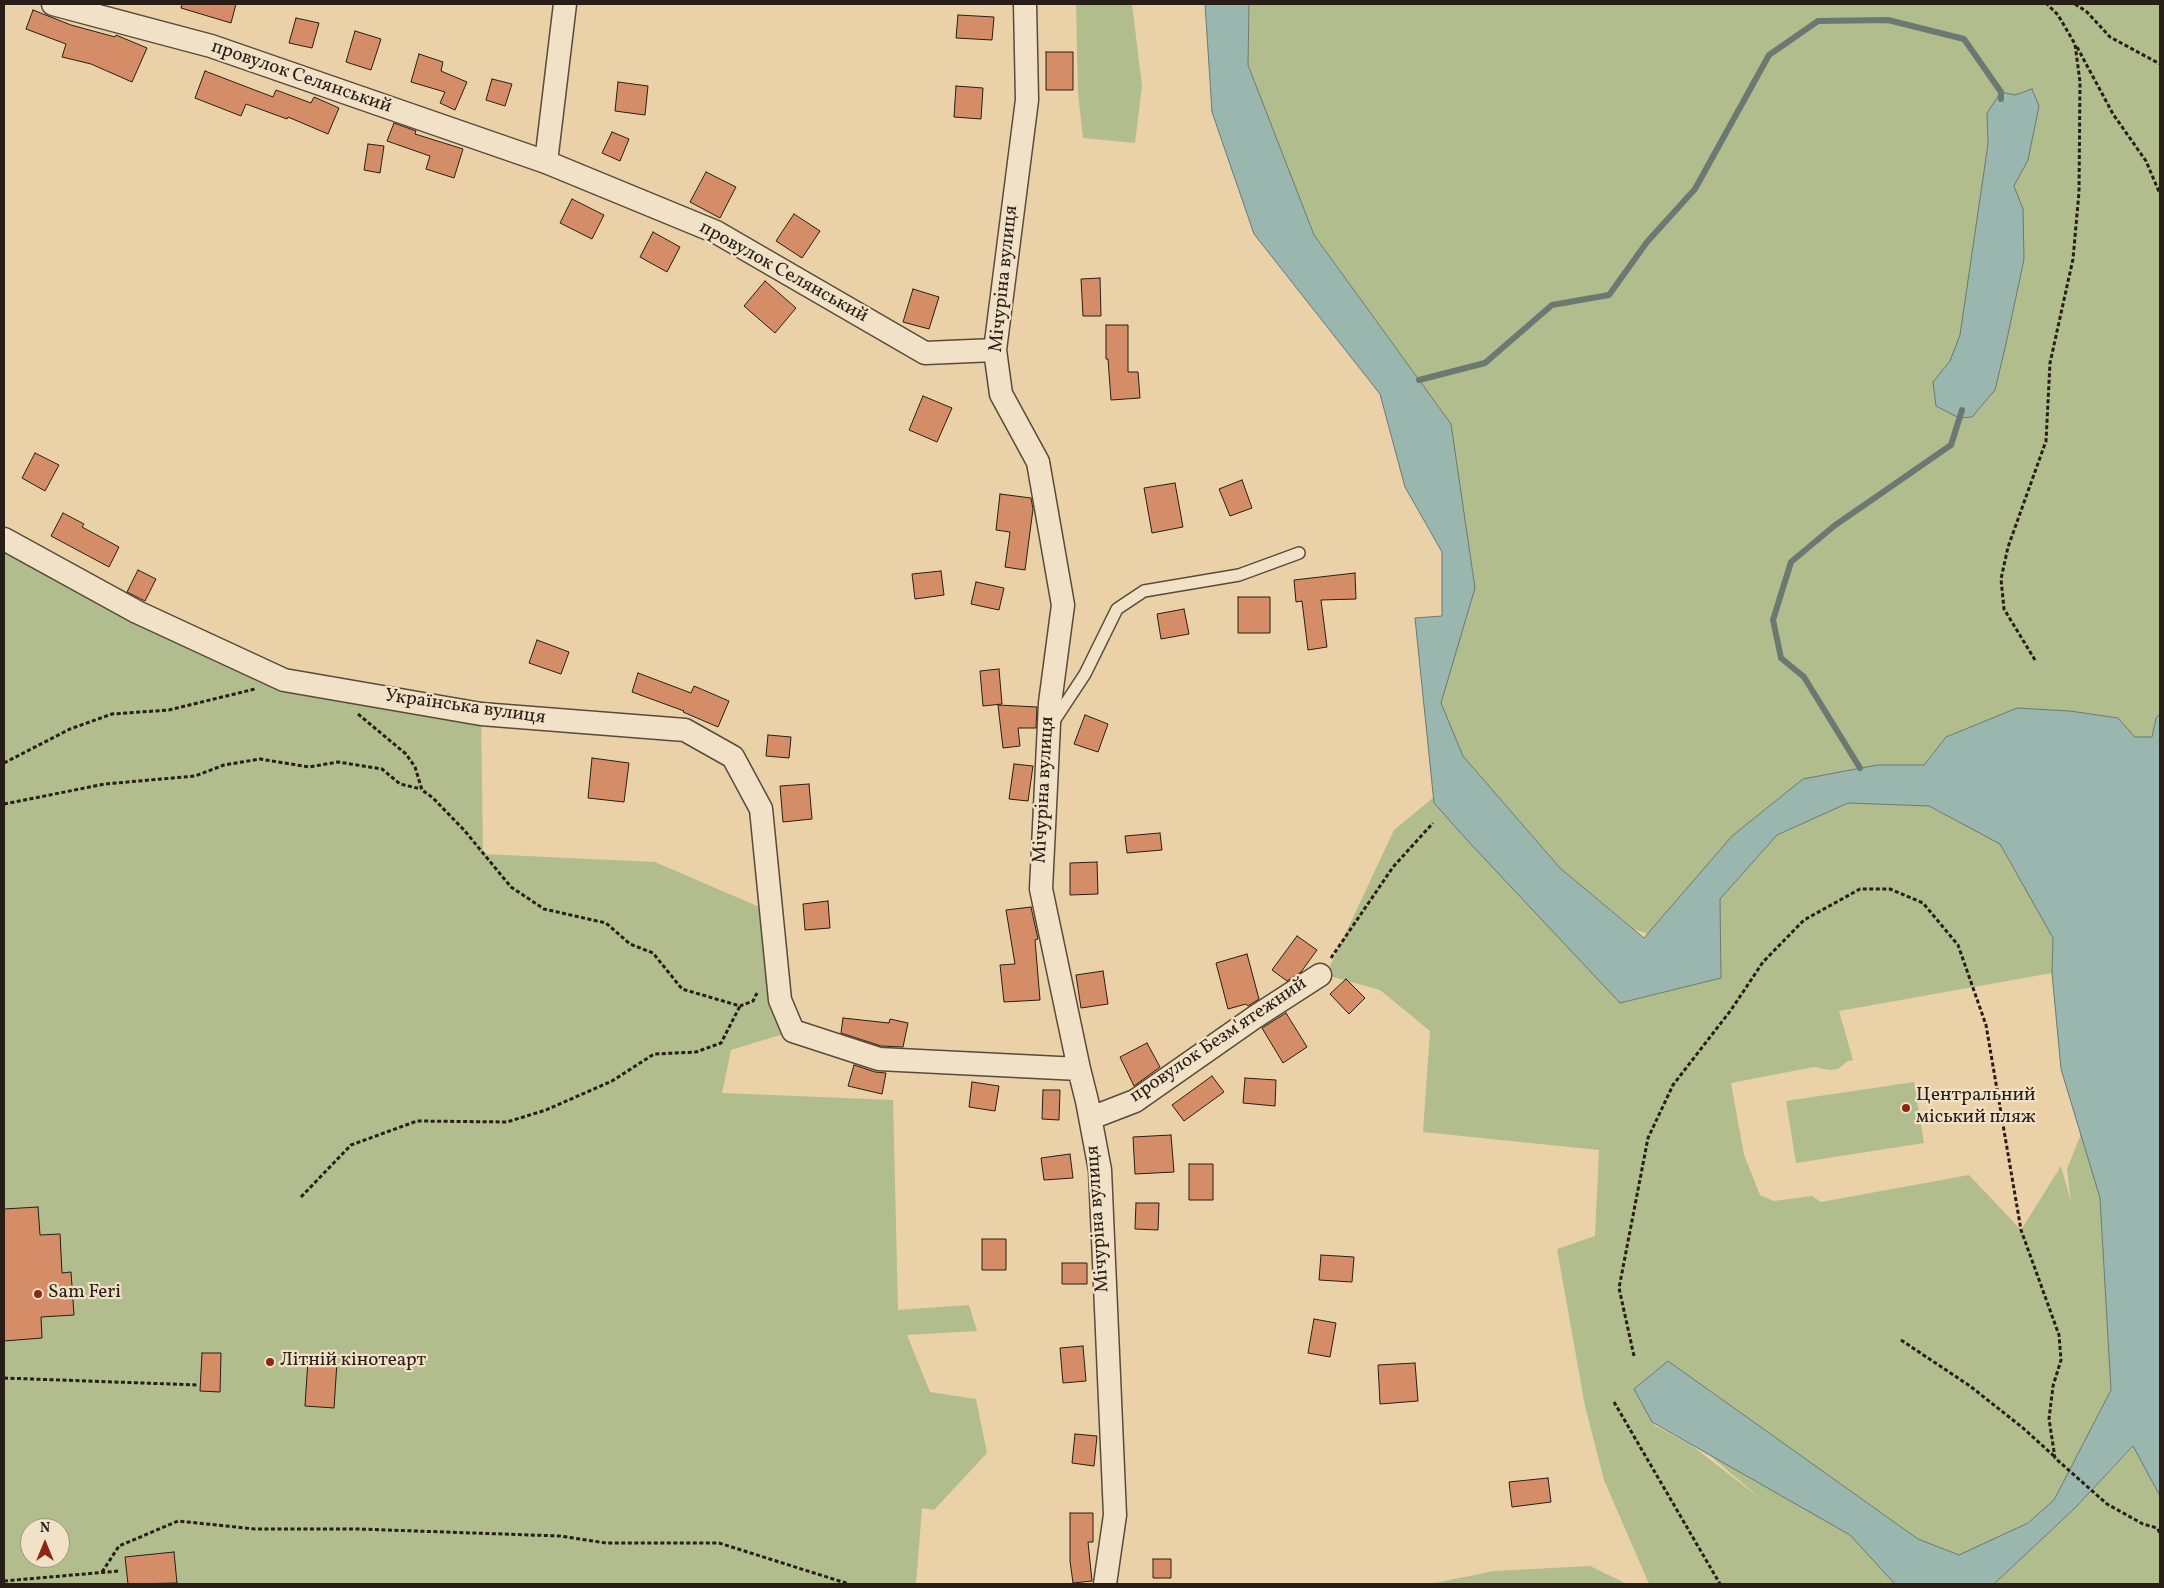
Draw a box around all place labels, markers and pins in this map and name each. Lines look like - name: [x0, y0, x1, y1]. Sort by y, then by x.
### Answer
- place label: Центральний міський пляж: [1916, 1086, 2036, 1130]
- marker: Центральний міський пляж: [1900, 1102, 1912, 1114]
- place label: Sam Feri: [48, 1283, 121, 1305]
- marker: Sam Feri: [32, 1288, 44, 1300]
- place label: Літній кінотеарт: [280, 1351, 426, 1373]
- marker: Літній кінотеарт: [264, 1356, 276, 1368]

